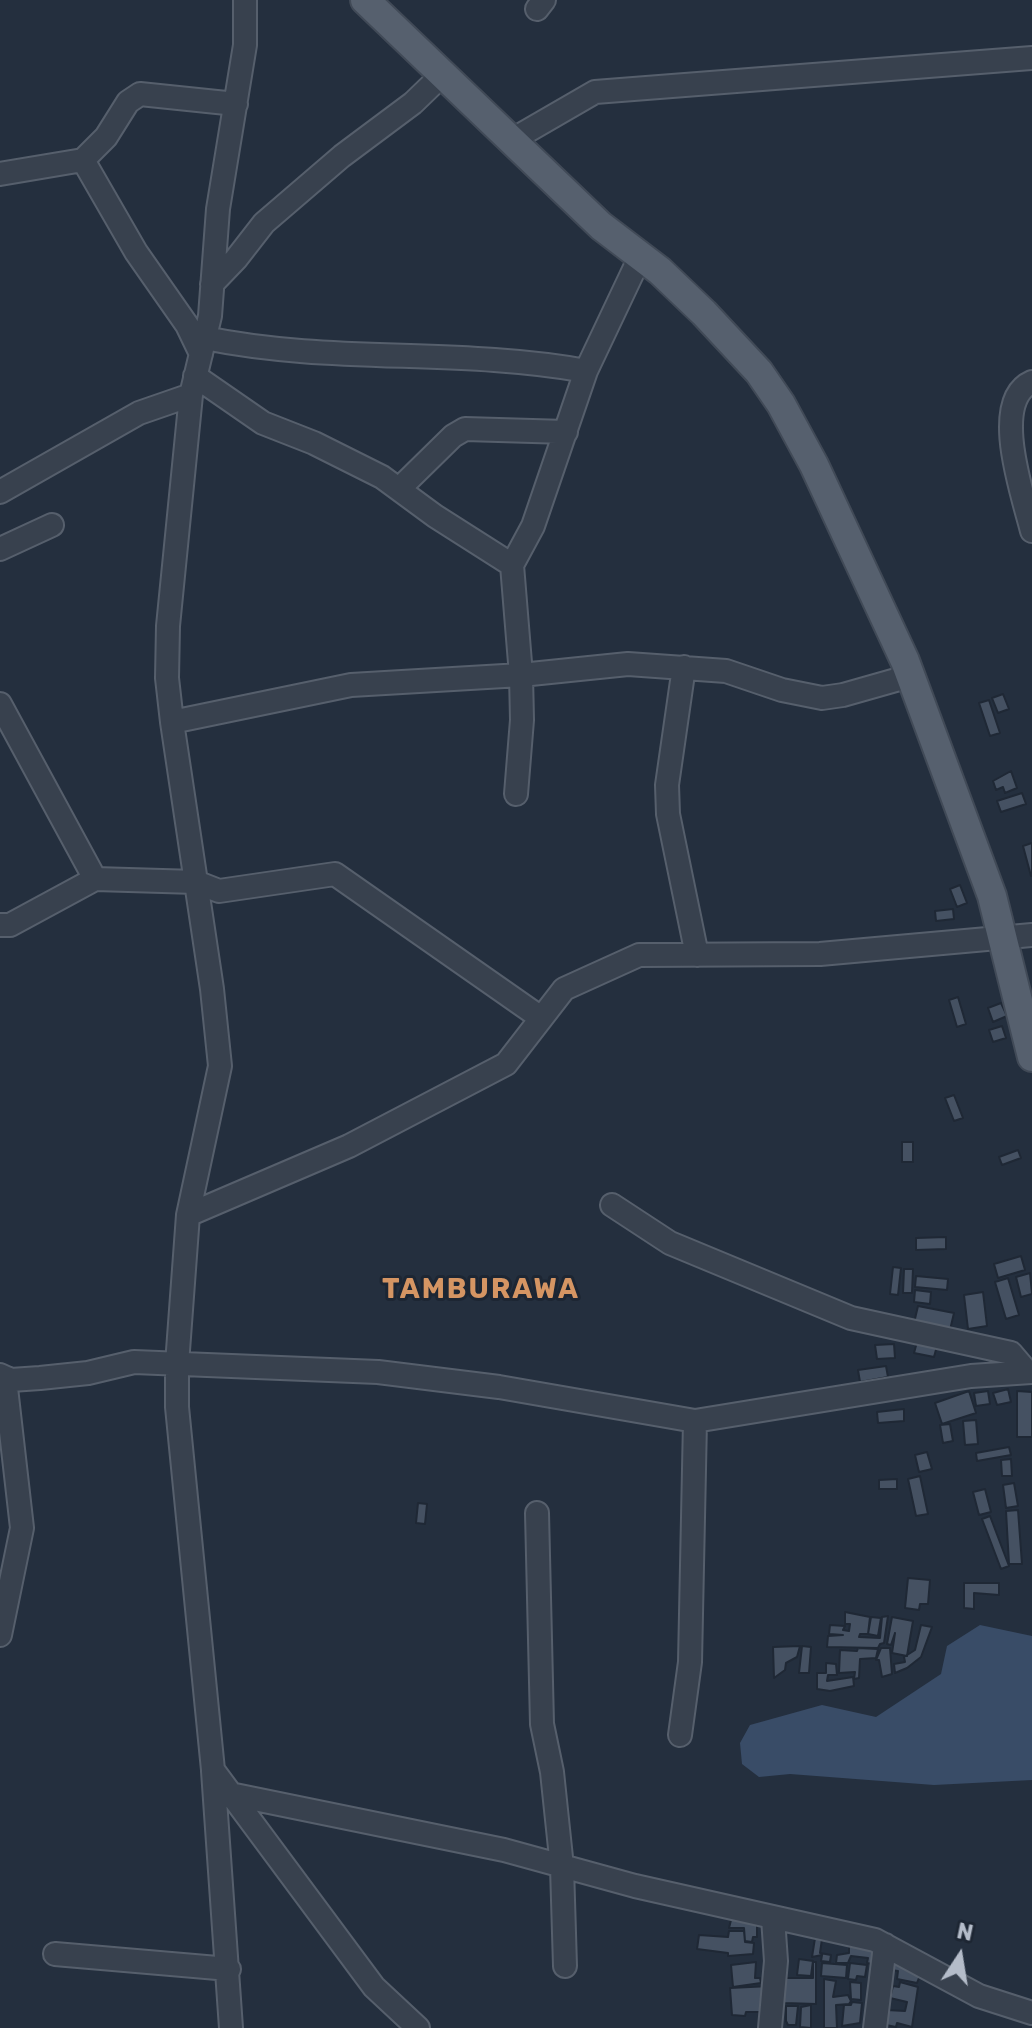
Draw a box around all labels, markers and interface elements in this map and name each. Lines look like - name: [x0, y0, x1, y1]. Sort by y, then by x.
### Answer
- district label: TAMBURAWA: [382, 1273, 580, 1307]
- north arrow: [920, 1916, 1000, 1996]
- text: N: [955, 1917, 976, 1947]

